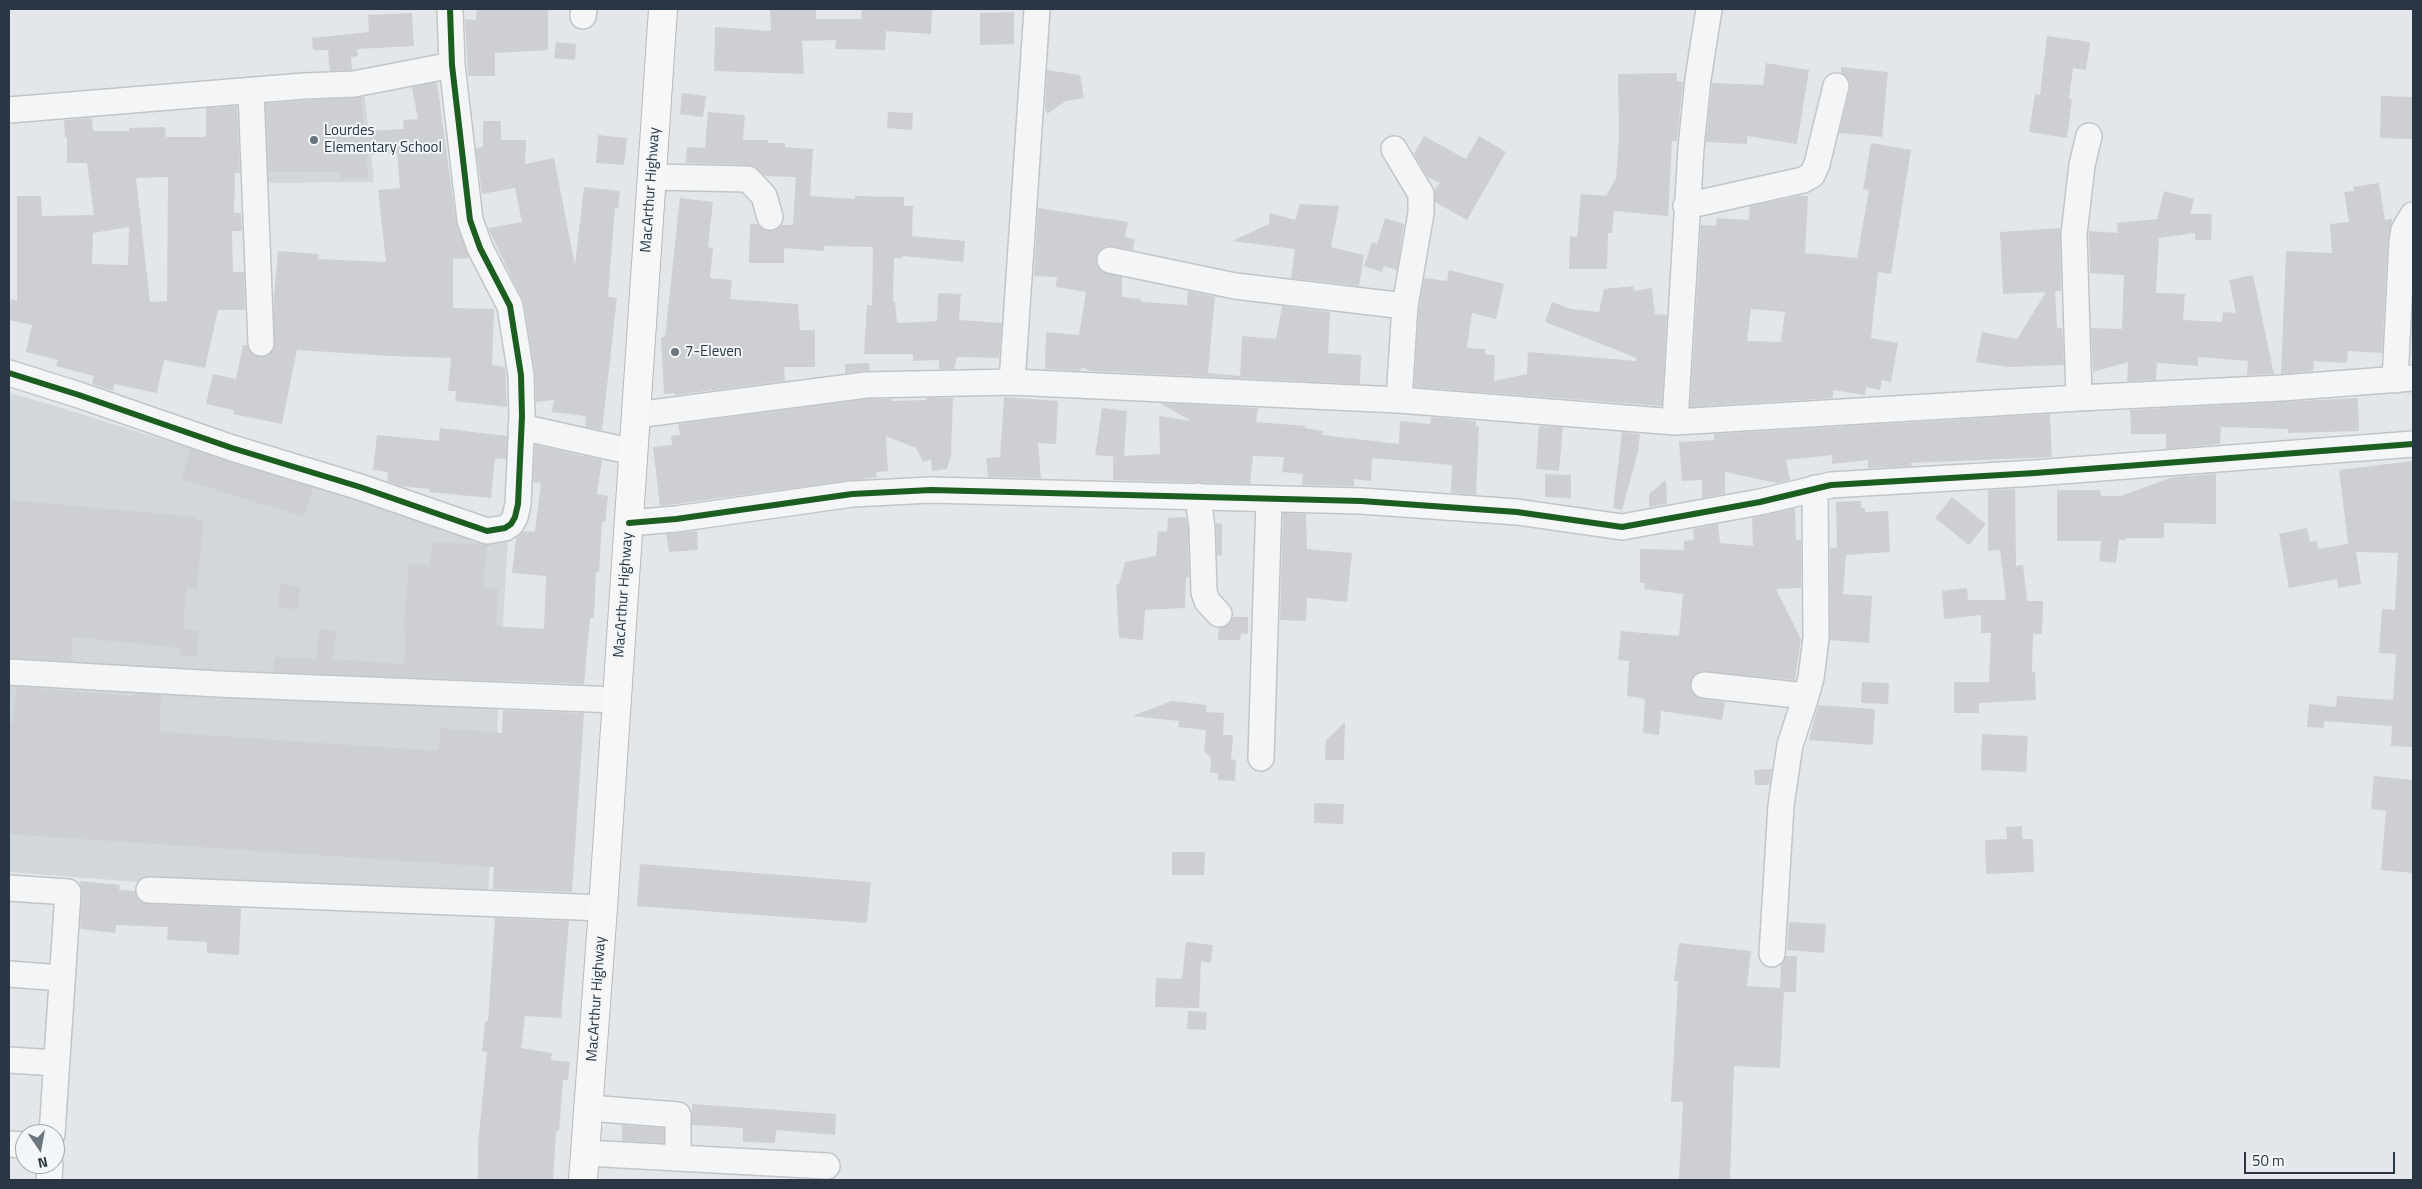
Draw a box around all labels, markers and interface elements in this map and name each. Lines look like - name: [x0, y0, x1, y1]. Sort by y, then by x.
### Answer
- place label: Lourdes Elementary School: [324, 122, 442, 157]
- street label: MacArthur Highway: [638, 127, 664, 253]
- marker: Lourdes Elementary School: [308, 134, 320, 146]
- place label: 7-Eleven: [685, 343, 742, 361]
- marker: 7-Eleven: [669, 346, 681, 358]
- street label: MacArthur Highway: [611, 532, 637, 658]
- street label: MacArthur Highway: [584, 936, 610, 1062]
- north arrow: [15, 1124, 65, 1174]
- scale bar: [2247, 1142, 2398, 1174]
- text: 50 m: [2252, 1149, 2285, 1172]
- text: N: [36, 1152, 50, 1174]

